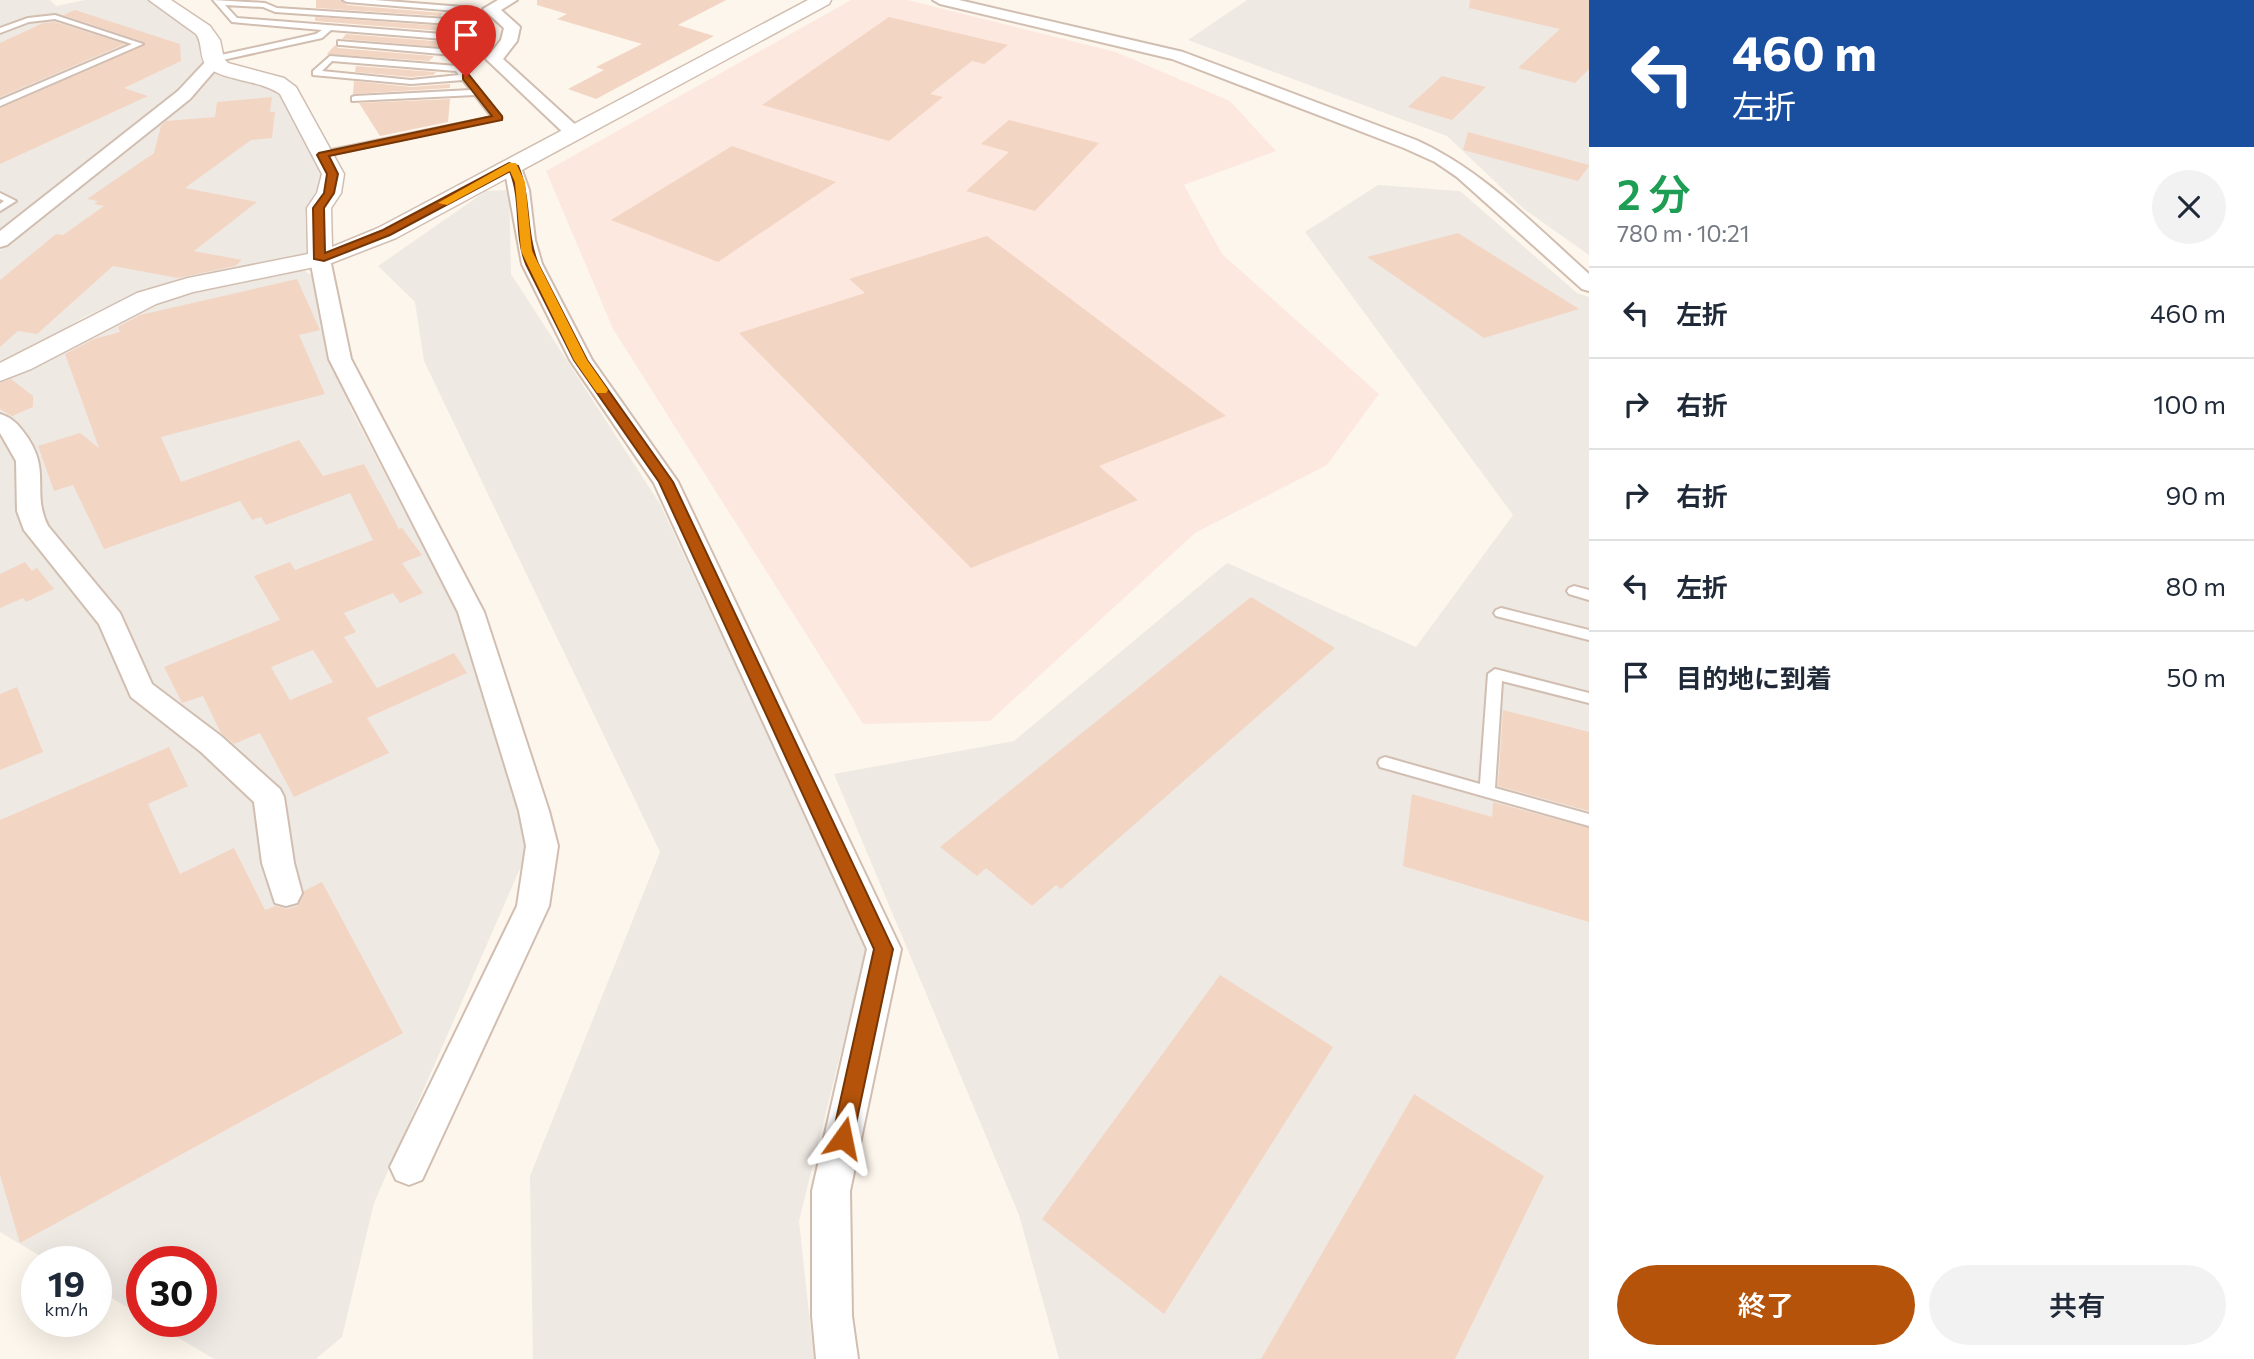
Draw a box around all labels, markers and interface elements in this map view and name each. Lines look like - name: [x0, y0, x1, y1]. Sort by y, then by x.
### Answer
- pin: [436, 5, 496, 77]
- icon: arrive: [447, 16, 485, 54]
- text: 460 m: [1732, 21, 1877, 81]
- icon: left: [1617, 28, 1708, 119]
- text: 左折: [1732, 85, 1796, 125]
- text: 2 分: [1617, 167, 1691, 219]
- button: close: [2152, 170, 2226, 244]
- text: 780 m · 10:21: [1617, 219, 1750, 247]
- icon: left: [1617, 294, 1655, 332]
- text: 460 m: [2150, 297, 2226, 328]
- text: 左折: [1676, 298, 1728, 329]
- icon: right: [1617, 385, 1655, 423]
- text: 100 m: [2153, 388, 2226, 419]
- text: 右折: [1676, 389, 1728, 420]
- icon: right: [1617, 476, 1655, 514]
- text: 90 m: [2166, 479, 2226, 510]
- text: 右折: [1676, 480, 1728, 511]
- icon: left: [1617, 567, 1655, 605]
- text: 80 m: [2166, 570, 2226, 601]
- text: 左折: [1676, 571, 1728, 602]
- icon: arrive: [1617, 658, 1655, 696]
- text: 50 m: [2166, 661, 2226, 692]
- text: 目的地に到着: [1676, 662, 1832, 693]
- position arrow: [806, 1101, 880, 1175]
- speed limit sign: 30: [126, 1246, 217, 1337]
- text: 19: [48, 1261, 85, 1304]
- button: 終了: [1617, 1265, 1915, 1345]
- button: 共有: [1929, 1265, 2226, 1345]
- text: km/h: [45, 1298, 88, 1320]

